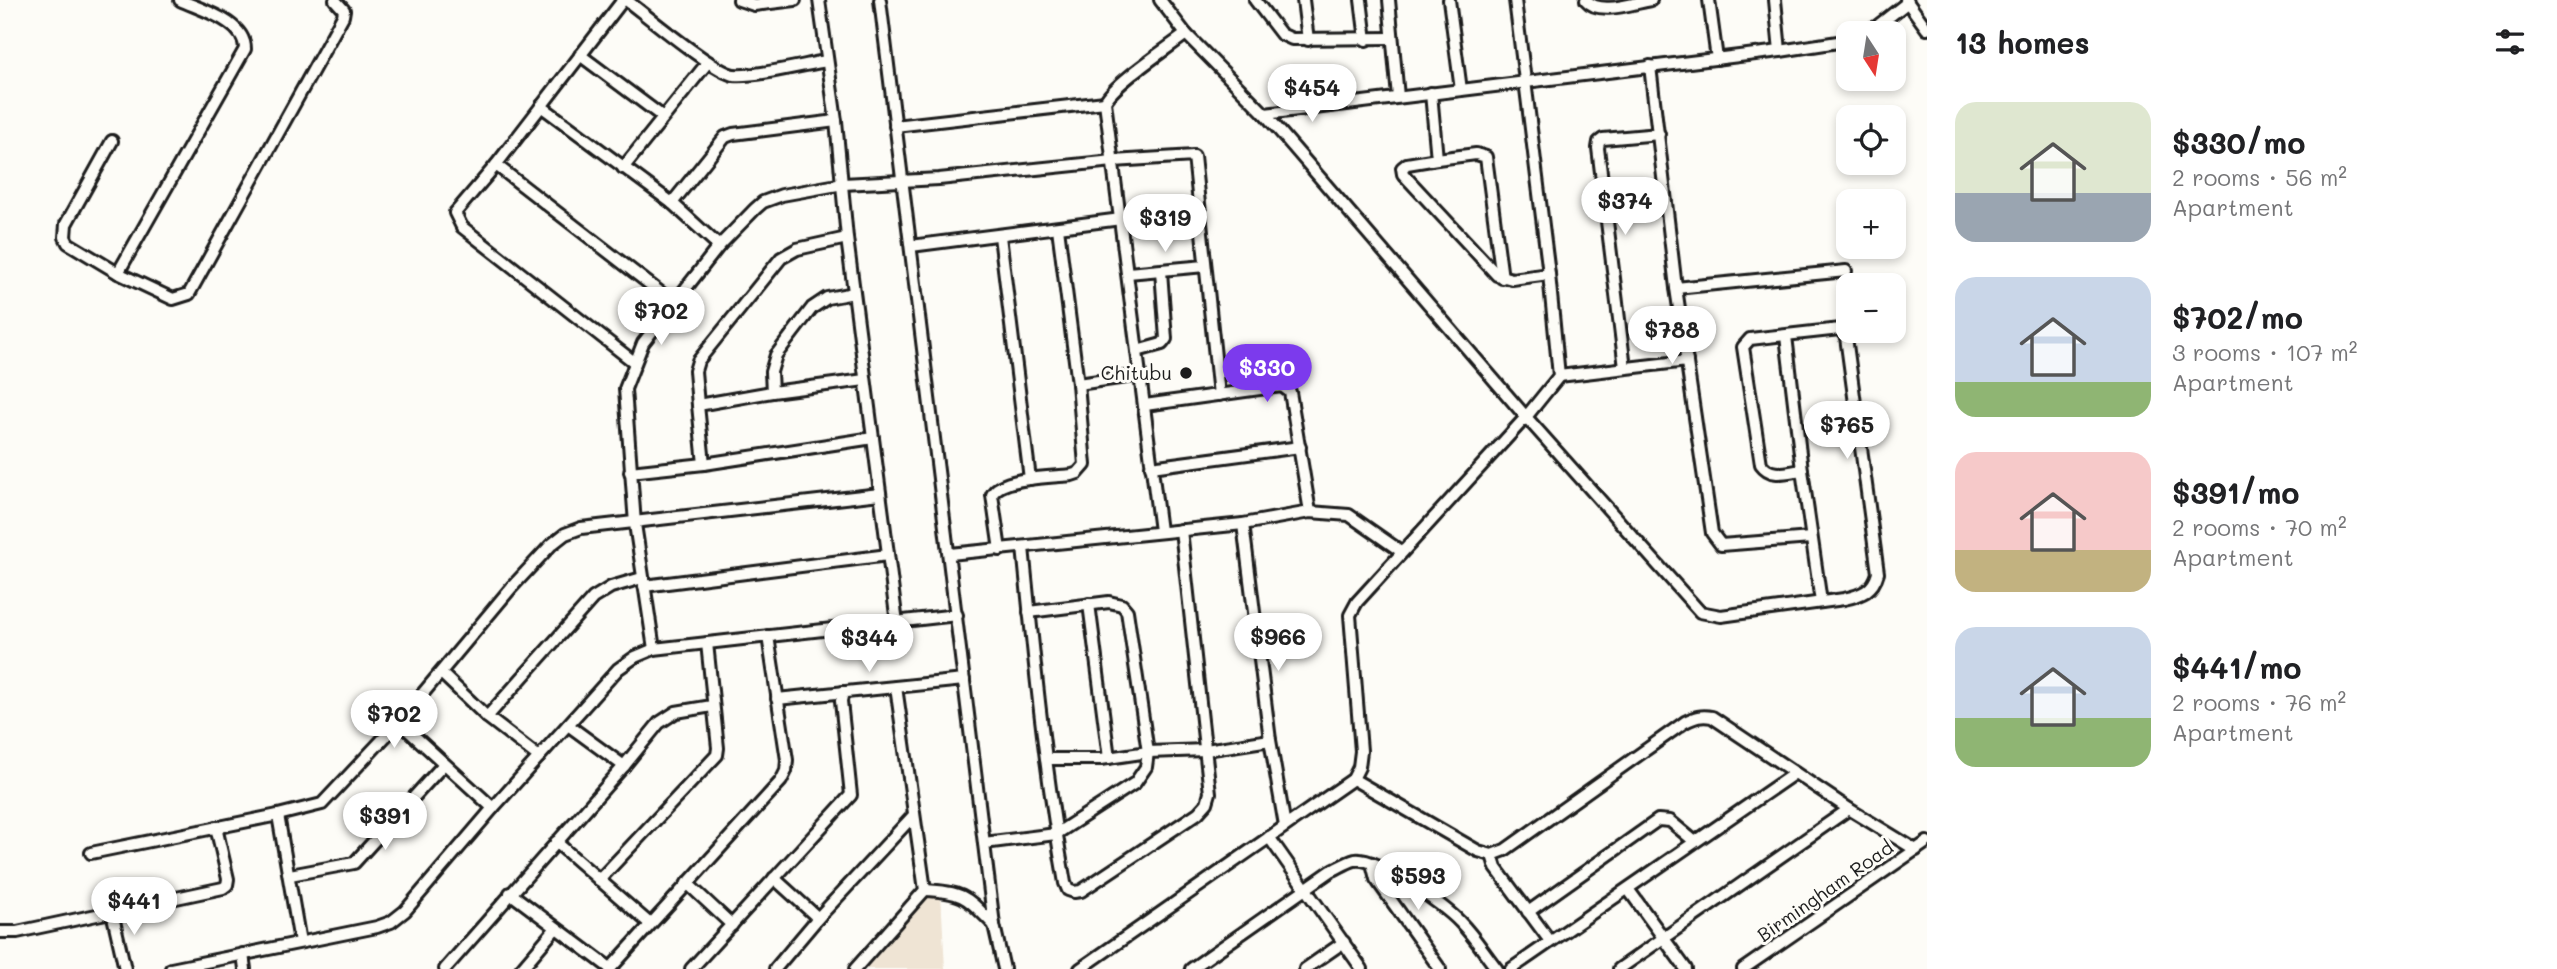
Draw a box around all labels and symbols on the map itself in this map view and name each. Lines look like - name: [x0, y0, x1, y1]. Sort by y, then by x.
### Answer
- north arrow: [1836, 21, 1906, 91]
- pin: $454: [1271, 64, 1353, 124]
- pin: $374: [1584, 177, 1666, 237]
- pin: $319: [1124, 194, 1206, 254]
- pin: $702: [620, 288, 702, 347]
- pin: $788: [1631, 306, 1713, 366]
- pin: $330: [1226, 344, 1308, 404]
- place label: Chitubu: [1101, 360, 1172, 385]
- marker: Chitubu: [1178, 365, 1194, 381]
- pin: $765: [1806, 402, 1888, 461]
- pin: $344: [828, 614, 910, 674]
- pin: $966: [1237, 614, 1319, 673]
- pin: $702: [353, 690, 435, 750]
- pin: $391: [344, 792, 426, 852]
- street label: Birmingham Road: [1752, 834, 1898, 947]
- pin: $593: [1377, 852, 1459, 912]
- pin: $441: [93, 878, 175, 937]

